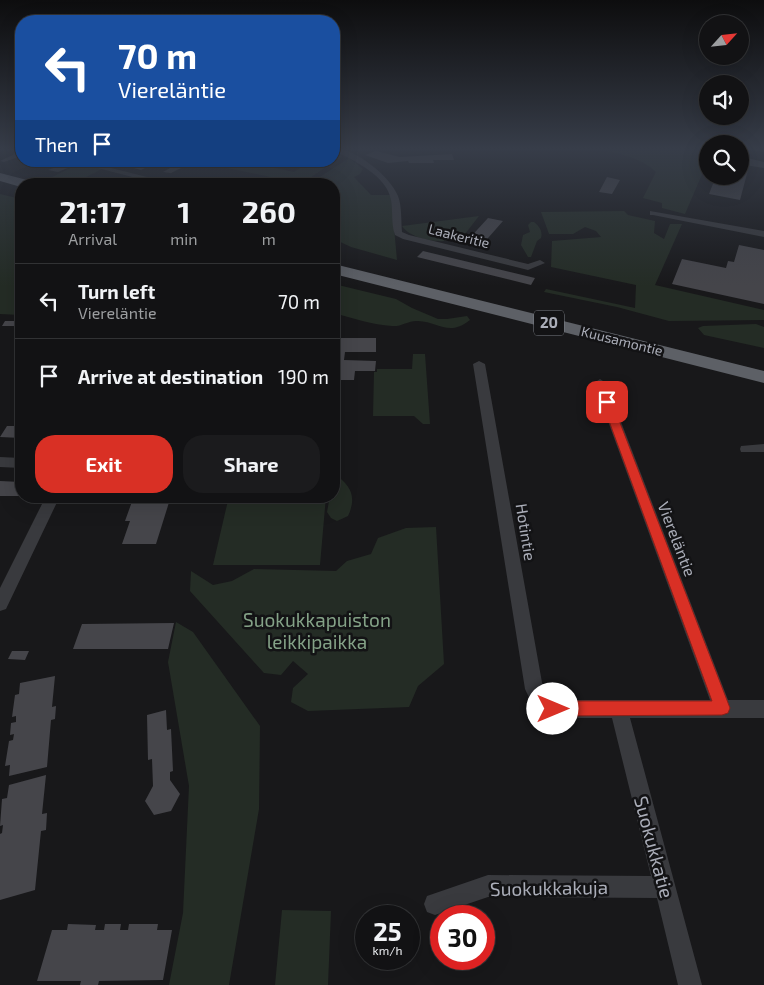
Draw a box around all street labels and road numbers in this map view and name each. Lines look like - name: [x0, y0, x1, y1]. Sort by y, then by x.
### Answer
- street label: Laakeritie: [427, 220, 491, 251]
- road number: 20: [534, 310, 564, 336]
- street label: Kuusamontie: [579, 322, 665, 359]
- street label: Viereläntie: [655, 499, 700, 579]
- street label: Hotintie: [513, 502, 540, 562]
- street label: Suokukkatie: [630, 793, 679, 900]
- street label: Suokukkakuja: [490, 875, 608, 900]

